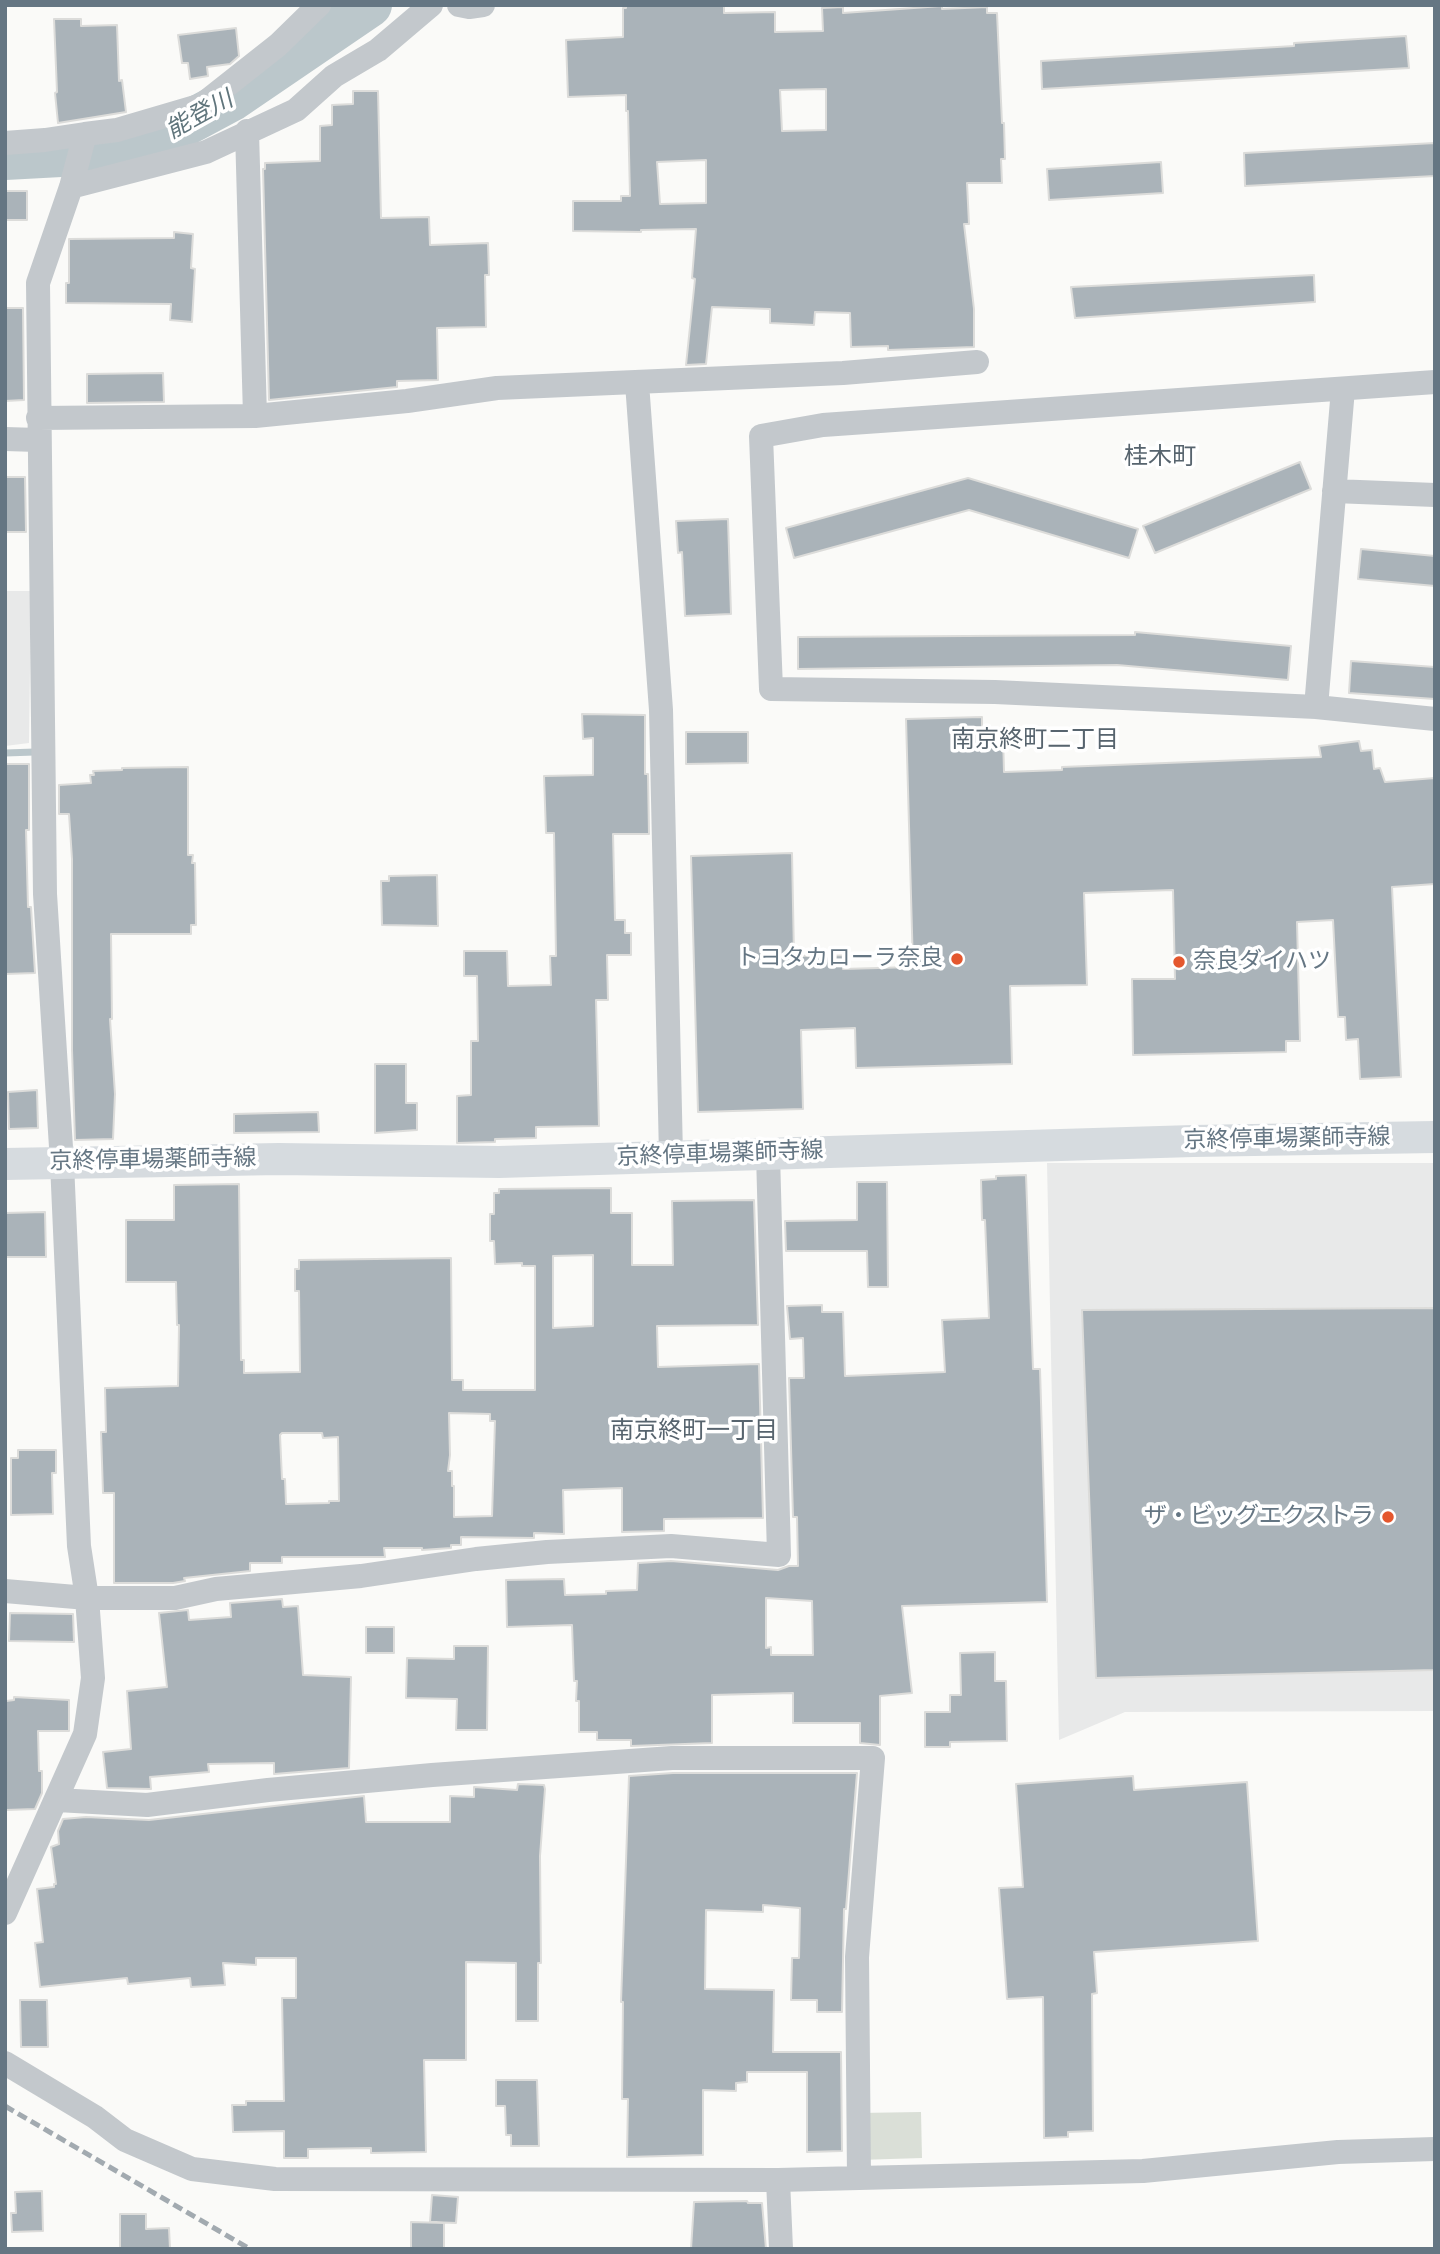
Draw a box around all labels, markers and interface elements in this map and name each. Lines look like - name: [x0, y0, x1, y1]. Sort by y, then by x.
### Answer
- water label: 能登川: [162, 86, 238, 146]
- district label: 桂木町: [1124, 444, 1196, 472]
- district label: 南京終町二丁目: [951, 727, 1119, 755]
- place label: トヨタカローラ奈良: [736, 945, 943, 973]
- place label: 奈良ダイハツ: [1193, 948, 1331, 976]
- marker: トヨタカローラ奈良: [949, 951, 965, 967]
- marker: 奈良ダイハツ: [1171, 954, 1187, 970]
- street label: 京終停車場薬師寺線: [1183, 1124, 1391, 1156]
- street label: 京終停車場薬師寺線: [616, 1138, 824, 1172]
- street label: 京終停車場薬師寺線: [49, 1145, 257, 1177]
- district label: 南京終町一丁目: [610, 1418, 778, 1446]
- place label: ザ・ビッグエクストラ: [1144, 1503, 1374, 1531]
- marker: ザ・ビッグエクストラ: [1380, 1509, 1396, 1525]

